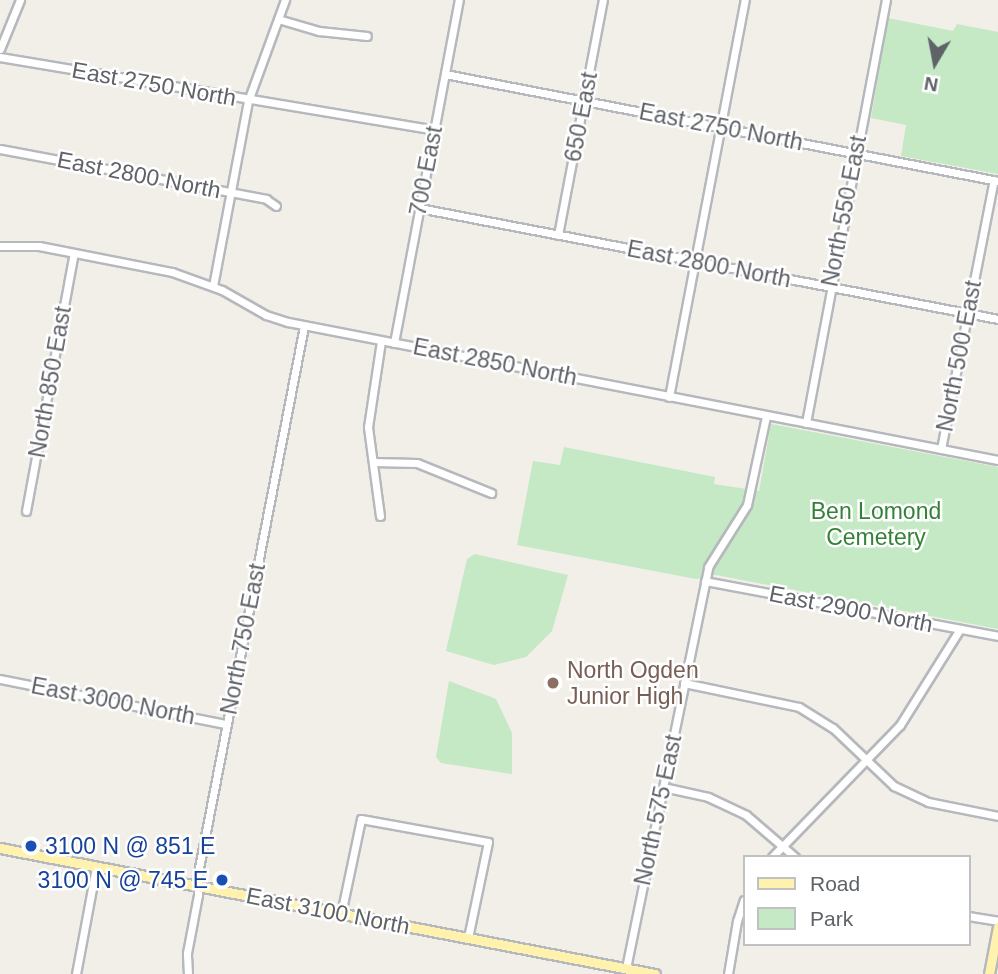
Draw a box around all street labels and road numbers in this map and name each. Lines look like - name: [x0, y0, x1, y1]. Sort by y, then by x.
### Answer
- street label: East 2750 North: [70, 56, 238, 112]
- street label: 650 East: [559, 70, 603, 164]
- street label: East 2750 North: [637, 98, 805, 156]
- street label: 700 East: [404, 124, 448, 218]
- street label: North 550 East: [816, 133, 872, 289]
- street label: East 2800 North: [55, 146, 223, 204]
- street label: East 2800 North: [625, 235, 793, 293]
- street label: North 500 East: [931, 278, 987, 434]
- street label: North 850 East: [23, 304, 77, 460]
- street label: East 2850 North: [411, 333, 579, 391]
- street label: North 750 East: [215, 561, 271, 717]
- street label: East 2900 North: [767, 580, 935, 638]
- street label: East 3000 North: [29, 672, 197, 730]
- street label: North 575 East: [629, 732, 687, 888]
- street label: East 3100 North: [244, 882, 412, 940]

